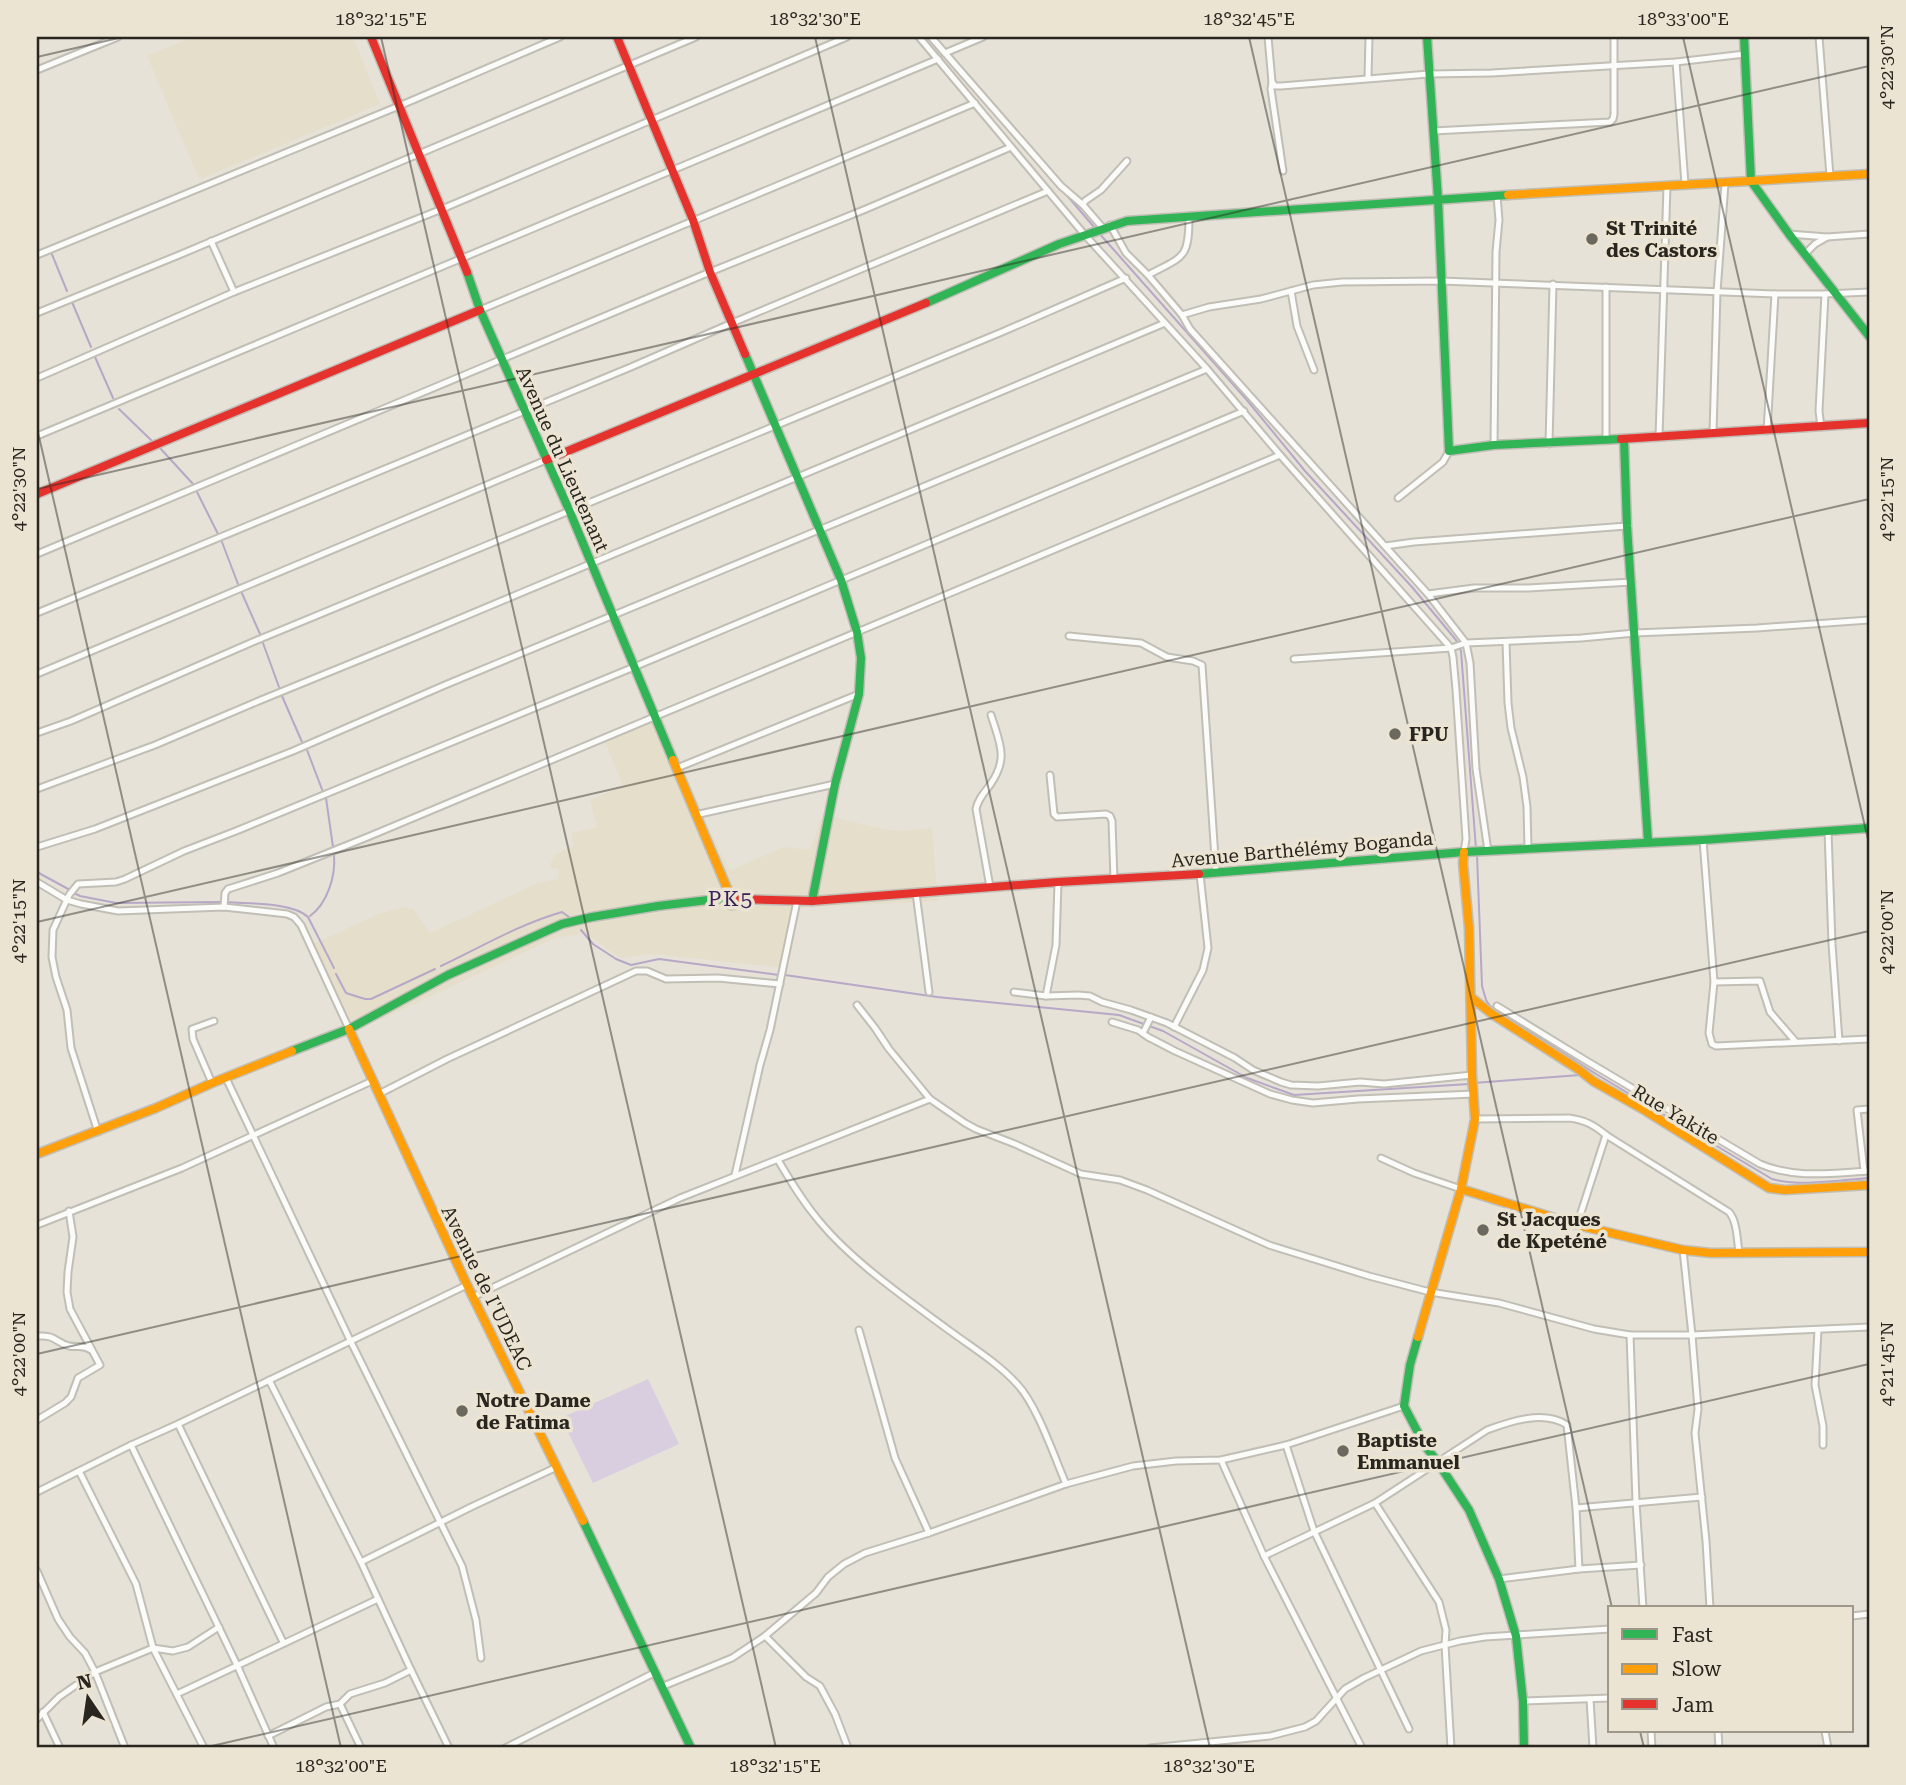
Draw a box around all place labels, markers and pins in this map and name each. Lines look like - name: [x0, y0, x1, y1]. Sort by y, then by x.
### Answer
- place label: St Trinité des Castors: [1606, 217, 1717, 262]
- marker: St Trinité des Castors: [1584, 231, 1600, 247]
- place label: FPU: [1409, 723, 1449, 746]
- marker: FPU: [1387, 726, 1403, 742]
- place label: St Jacques de Kpeténé: [1497, 1208, 1607, 1253]
- marker: St Jacques de Kpeténé: [1475, 1222, 1491, 1238]
- place label: Notre Dame de Fatima: [476, 1389, 591, 1434]
- marker: Notre Dame de Fatima: [454, 1403, 470, 1419]
- place label: Baptiste Emmanuel: [1357, 1429, 1460, 1474]
- marker: Baptiste Emmanuel: [1335, 1443, 1351, 1459]

